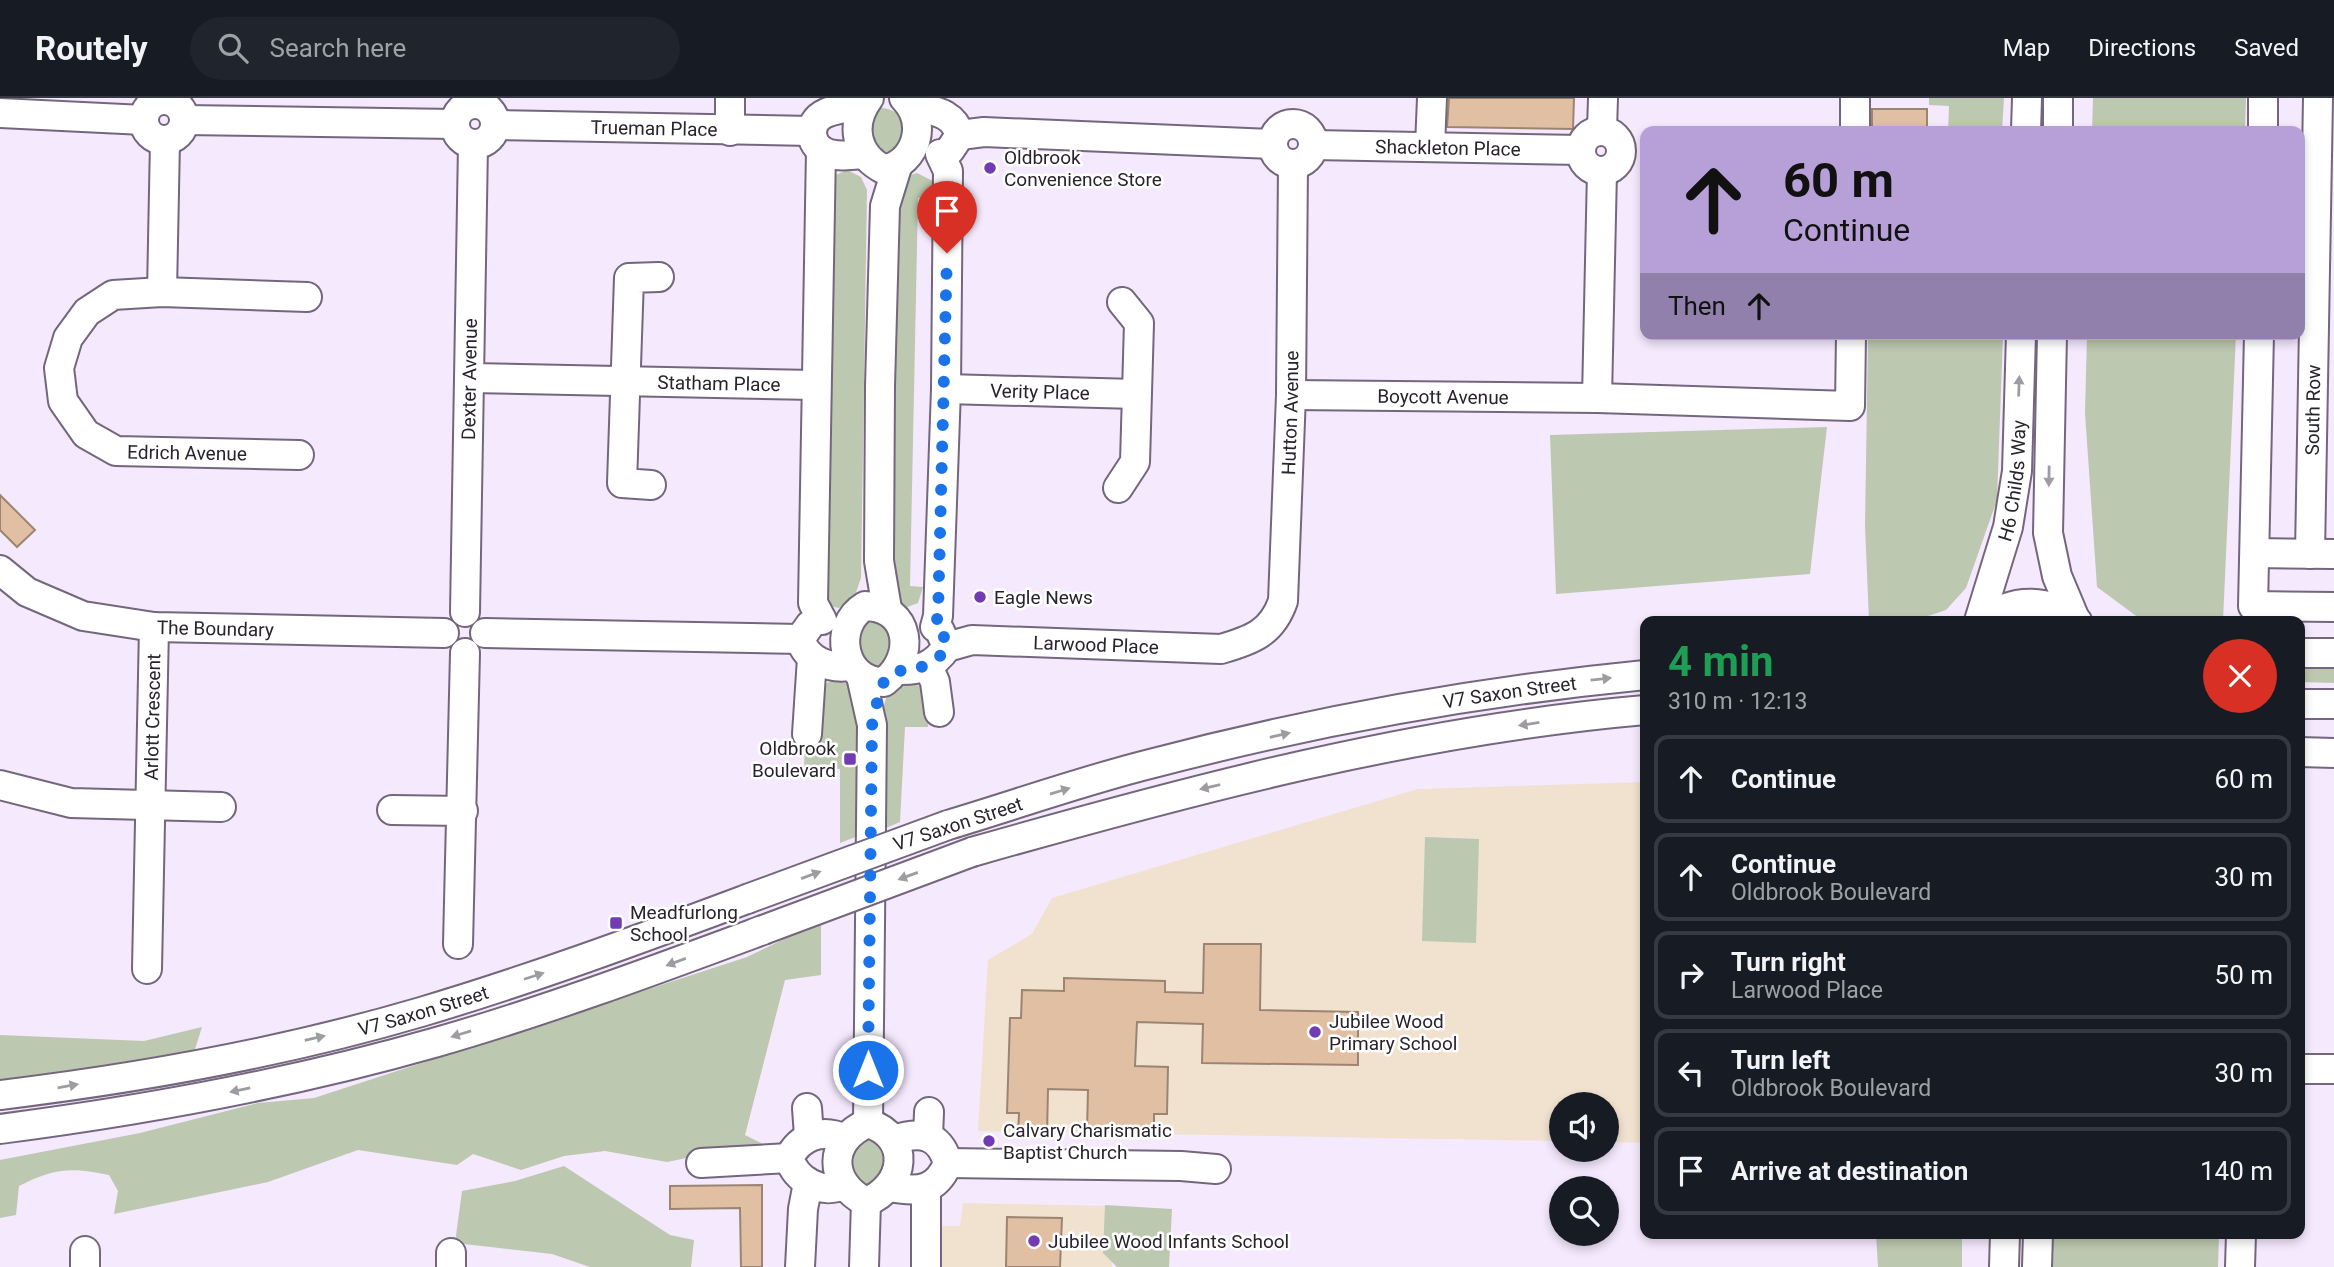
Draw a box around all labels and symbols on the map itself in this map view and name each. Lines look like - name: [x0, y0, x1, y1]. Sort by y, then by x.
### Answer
- street label: Trueman Place: [590, 115, 718, 141]
- street label: Shackleton Place: [1375, 135, 1521, 160]
- place label: Oldbrook Convenience Store: [1004, 146, 1162, 191]
- marker: Oldbrook Convenience Store: [982, 160, 998, 176]
- pin: [917, 181, 977, 253]
- street label: Dexter Avenue: [456, 318, 482, 440]
- street label: Hutton Avenue: [1276, 350, 1303, 475]
- street label: South Row: [2300, 364, 2325, 456]
- street label: Statham Place: [657, 370, 781, 396]
- one-way arrow: [2014, 375, 2025, 397]
- street label: Verity Place: [990, 379, 1090, 404]
- street label: Boycott Avenue: [1377, 384, 1509, 409]
- street label: H6 Childs Way: [1993, 420, 2030, 544]
- street label: Edrich Avenue: [127, 440, 247, 466]
- one-way arrow: [2043, 465, 2054, 487]
- place label: Eagle News: [994, 586, 1093, 609]
- marker: Eagle News: [972, 589, 988, 605]
- street label: The Boundary: [157, 616, 274, 641]
- street label: Larwood Place: [1033, 631, 1159, 658]
- street label: Arlott Crescent: [139, 653, 165, 781]
- street label: V7 Saxon Street: [1441, 671, 1578, 713]
- one-way arrow: [1590, 673, 1612, 684]
- one-way arrow: [1518, 719, 1540, 730]
- one-way arrow: [1269, 729, 1291, 740]
- place label: Oldbrook Boulevard: [752, 737, 836, 782]
- marker: Oldbrook Boulevard: [842, 751, 858, 767]
- one-way arrow: [1198, 782, 1220, 793]
- one-way arrow: [1050, 785, 1071, 796]
- street label: V7 Saxon Street: [890, 792, 1026, 856]
- one-way arrow: [801, 870, 822, 881]
- one-way arrow: [898, 871, 919, 882]
- place label: Meadfurlong School: [630, 901, 738, 946]
- marker: Meadfurlong School: [608, 915, 624, 931]
- one-way arrow: [666, 957, 687, 968]
- one-way arrow: [523, 971, 544, 981]
- street label: V7 Saxon Street: [356, 980, 491, 1040]
- place label: Jubilee Wood Primary School: [1329, 1010, 1457, 1055]
- marker: Jubilee Wood Primary School: [1307, 1024, 1323, 1040]
- one-way arrow: [450, 1030, 471, 1040]
- one-way arrow: [304, 1033, 326, 1044]
- position arrow: [831, 1033, 905, 1107]
- one-way arrow: [57, 1080, 79, 1091]
- one-way arrow: [229, 1084, 251, 1095]
- place label: Calvary Charismatic Baptist Church: [1003, 1119, 1172, 1164]
- marker: Calvary Charismatic Baptist Church: [981, 1133, 997, 1149]
- place label: Jubilee Wood Infants School: [1048, 1230, 1289, 1253]
- marker: Jubilee Wood Infants School: [1026, 1233, 1042, 1249]

